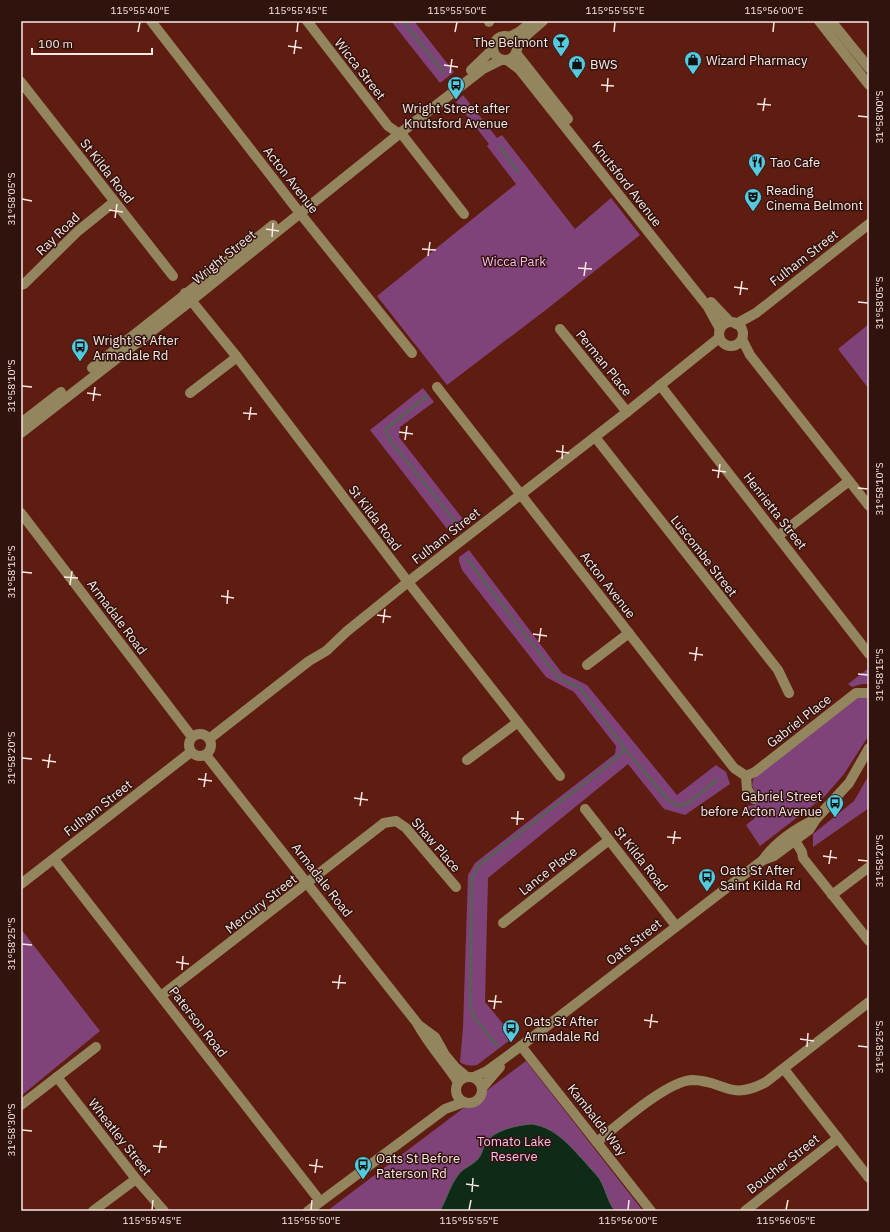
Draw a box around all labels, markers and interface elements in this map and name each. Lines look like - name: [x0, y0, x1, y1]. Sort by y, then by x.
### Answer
- text: 115°55'40"E: [110, 4, 170, 17]
- text: 115°55'45"E: [268, 4, 328, 17]
- text: 115°55'50"E: [427, 4, 487, 17]
- text: 115°55'55"E: [585, 4, 645, 17]
- text: 115°56'00"E: [744, 4, 804, 17]
- scale bar: [32, 30, 152, 56]
- bar icon: The Belmont: [551, 32, 571, 57]
- place label: The Belmont: [473, 34, 548, 51]
- street label: Wicca Street: [331, 35, 389, 103]
- text: 100 m: [38, 36, 73, 51]
- shop icon: Wizard Pharmacy: [683, 50, 703, 75]
- place label: Wizard Pharmacy: [706, 52, 808, 69]
- shop icon: BWS: [567, 54, 587, 79]
- place label: BWS: [590, 56, 618, 73]
- bus stop icon: Wright Street after Knutsford Avenue: [446, 75, 466, 100]
- text: 31°58'00"S: [873, 90, 886, 144]
- place label: Wright Street after Knutsford Avenue: [402, 100, 510, 132]
- street label: St Kilda Road: [76, 135, 138, 207]
- street label: Knutsford Avenue: [588, 138, 666, 230]
- street label: Acton Avenue: [260, 143, 322, 217]
- restaurant icon: Tao Cafe: [747, 152, 767, 177]
- place label: Tao Cafe: [770, 154, 820, 171]
- text: 31°58'05"S: [5, 172, 18, 226]
- place label: Reading Cinema Belmont: [766, 182, 863, 214]
- theatre icon: Reading Cinema Belmont: [743, 187, 763, 212]
- street label: Ray Road: [32, 209, 84, 259]
- street label: Wright Street: [189, 226, 259, 288]
- street label: Fulham Street: [766, 226, 842, 290]
- park label: Wicca Park: [482, 253, 546, 270]
- text: 31°58'05"S: [873, 276, 886, 330]
- street label: Perman Place: [572, 326, 636, 400]
- place label: Wright St After Armadale Rd: [93, 332, 179, 364]
- bus stop icon: Wright St After Armadale Rd: [70, 337, 90, 362]
- text: 31°58'10"S: [5, 359, 18, 413]
- text: 31°58'10"S: [873, 462, 886, 516]
- street label: Henrietta Street: [740, 469, 810, 553]
- street label: St Kilda Road: [345, 482, 405, 554]
- street label: Fulham Street: [408, 504, 484, 568]
- street label: Luscombe Street: [667, 512, 741, 600]
- text: 31°58'15"S: [5, 545, 18, 599]
- street label: Acton Avenue: [577, 548, 639, 622]
- street label: Armadale Road: [83, 576, 151, 658]
- text: 31°58'15"S: [873, 648, 886, 702]
- street label: Gabriel Place: [763, 691, 835, 751]
- text: 31°58'20"S: [5, 731, 18, 785]
- street label: Fulham Street: [60, 776, 136, 840]
- place label: Gabriel Street before Acton Avenue: [700, 788, 822, 820]
- bus stop icon: Gabriel Street before Acton Avenue: [825, 793, 845, 818]
- street label: Shaw Place: [408, 814, 464, 876]
- street label: St Kilda Road: [610, 823, 672, 895]
- text: 31°58'20"S: [873, 834, 886, 888]
- street label: Armadale Road: [288, 839, 356, 921]
- street label: Lance Place: [515, 843, 581, 899]
- place label: Oats St After Saint Kilda Rd: [720, 862, 801, 894]
- bus stop icon: Oats St After Saint Kilda Rd: [697, 867, 717, 892]
- street label: Mercury Street: [222, 871, 300, 937]
- street label: Oats Street: [603, 915, 665, 969]
- text: 31°58'25"S: [5, 917, 18, 971]
- street label: Paterson Road: [165, 983, 231, 1061]
- place label: Oats St After Armadale Rd: [524, 1013, 599, 1045]
- bus stop icon: Oats St After Armadale Rd: [501, 1018, 521, 1043]
- text: 31°58'25"S: [873, 1020, 886, 1074]
- street label: Kambalda Way: [564, 1081, 631, 1160]
- street label: Wheatley Street: [85, 1095, 155, 1179]
- text: 31°58'30"S: [5, 1103, 18, 1157]
- street label: Boucher Street: [743, 1130, 823, 1198]
- park label: Tomato Lake Reserve: [477, 1133, 551, 1165]
- place label: Oats St Before Paterson Rd: [376, 1150, 460, 1182]
- bus stop icon: Oats St Before Paterson Rd: [353, 1155, 373, 1180]
- text: 115°55'45"E: [122, 1214, 182, 1227]
- text: 115°55'50"E: [281, 1214, 341, 1227]
- text: 115°55'55"E: [439, 1214, 499, 1227]
- text: 115°56'00"E: [598, 1214, 658, 1227]
- text: 115°56'05"E: [756, 1214, 816, 1227]

